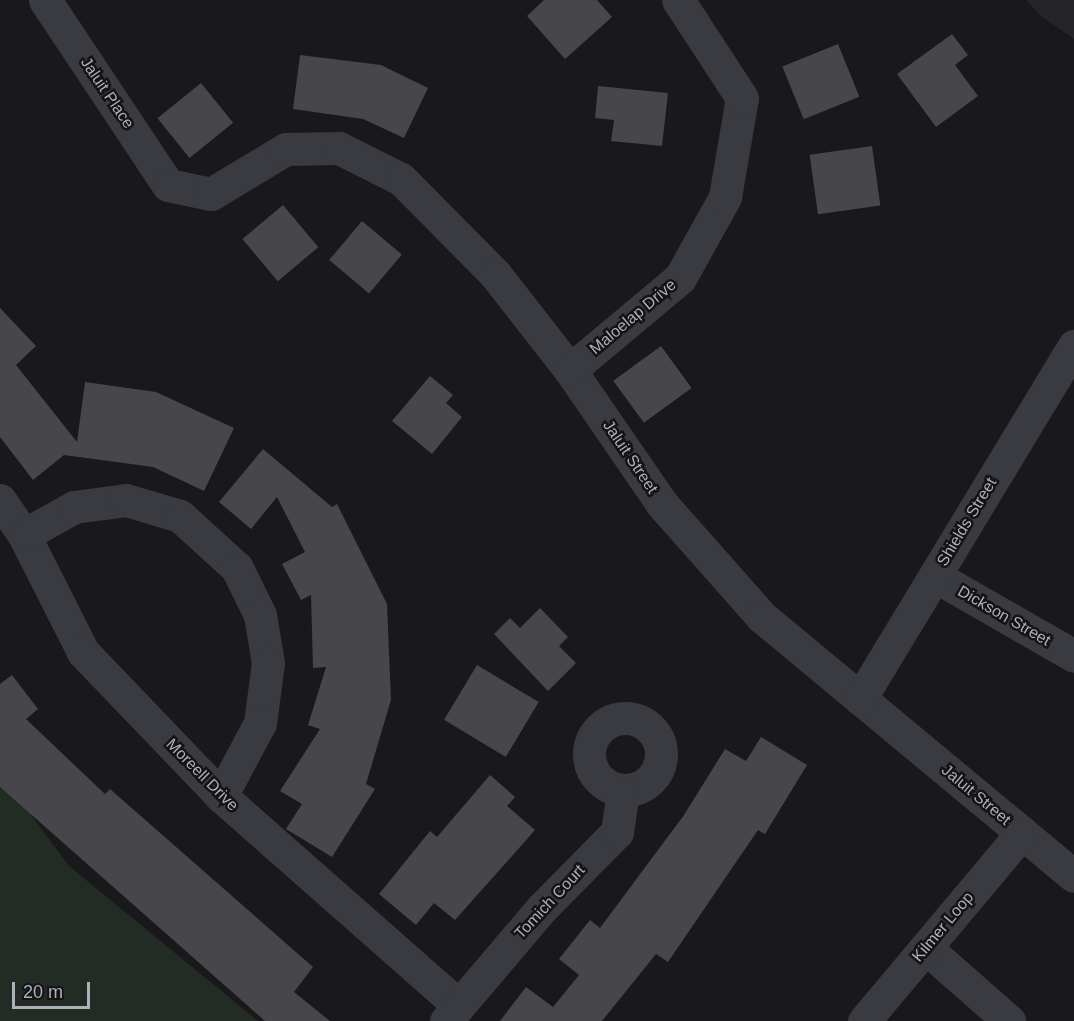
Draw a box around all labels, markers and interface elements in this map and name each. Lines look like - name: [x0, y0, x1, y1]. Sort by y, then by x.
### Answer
- street label: Jaluit Place: [76, 54, 138, 132]
- street label: Maloelap Drive: [586, 275, 680, 359]
- street label: Jaluit Street: [598, 417, 662, 497]
- street label: Shields Street: [933, 474, 1001, 570]
- street label: Dickson Street: [954, 582, 1054, 650]
- street label: Moreell Drive: [162, 735, 242, 815]
- street label: Jaluit Street: [937, 760, 1015, 830]
- street label: Tomich Court: [511, 861, 589, 943]
- street label: Kilmer Loop: [908, 888, 978, 966]
- scale bar: [15, 970, 93, 1008]
- text: 20 m: [23, 982, 63, 1002]

